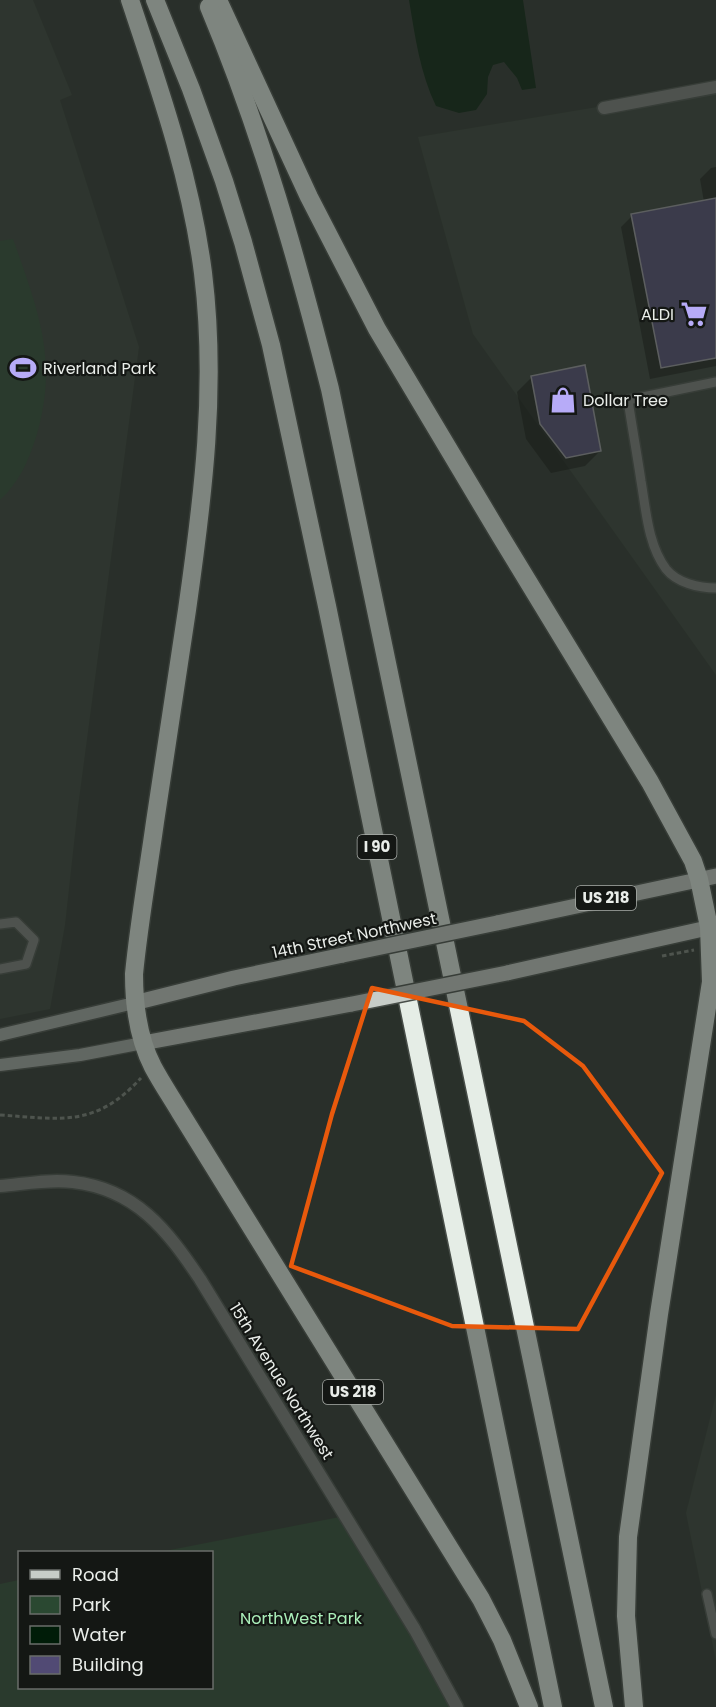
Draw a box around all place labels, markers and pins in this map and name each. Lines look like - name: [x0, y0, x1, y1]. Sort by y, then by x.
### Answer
- supermarket icon: ALDI: [679, 299, 709, 329]
- place label: ALDI: [641, 303, 674, 326]
- sports icon: Riverland Park: [8, 353, 38, 383]
- place label: Riverland Park: [43, 357, 157, 380]
- shop icon: Dollar Tree: [548, 385, 578, 415]
- place label: Dollar Tree: [583, 389, 668, 412]

